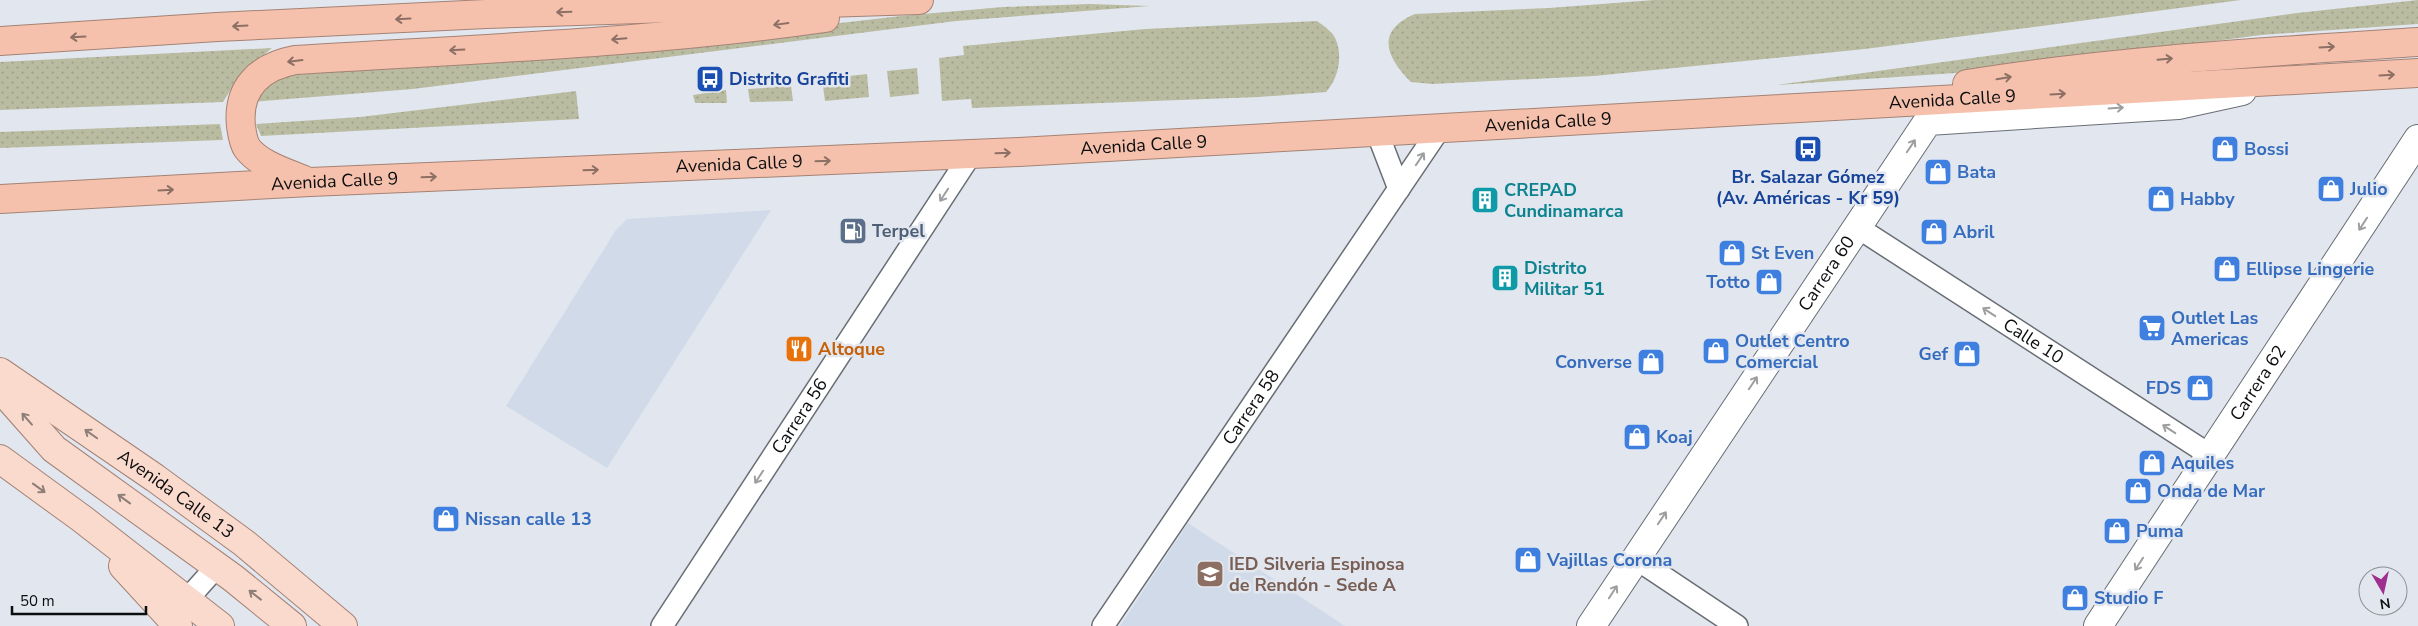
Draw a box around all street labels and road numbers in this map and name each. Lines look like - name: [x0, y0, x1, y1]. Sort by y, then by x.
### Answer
- street label: Avenida Calle 9: [1888, 84, 2017, 115]
- street label: Avenida Calle 9: [1484, 107, 1612, 138]
- street label: Avenida Calle 9: [1079, 129, 1208, 161]
- street label: Avenida Calle 9: [675, 149, 803, 179]
- street label: Avenida Calle 9: [270, 166, 399, 196]
- street label: Carrera 60: [1793, 231, 1860, 316]
- street label: Calle 10: [1998, 312, 2068, 369]
- street label: Carrera 62: [2224, 340, 2291, 425]
- street label: Carrera 58: [1217, 365, 1285, 450]
- street label: Carrera 56: [766, 373, 833, 459]
- street label: Avenida Calle 13: [113, 444, 239, 544]

